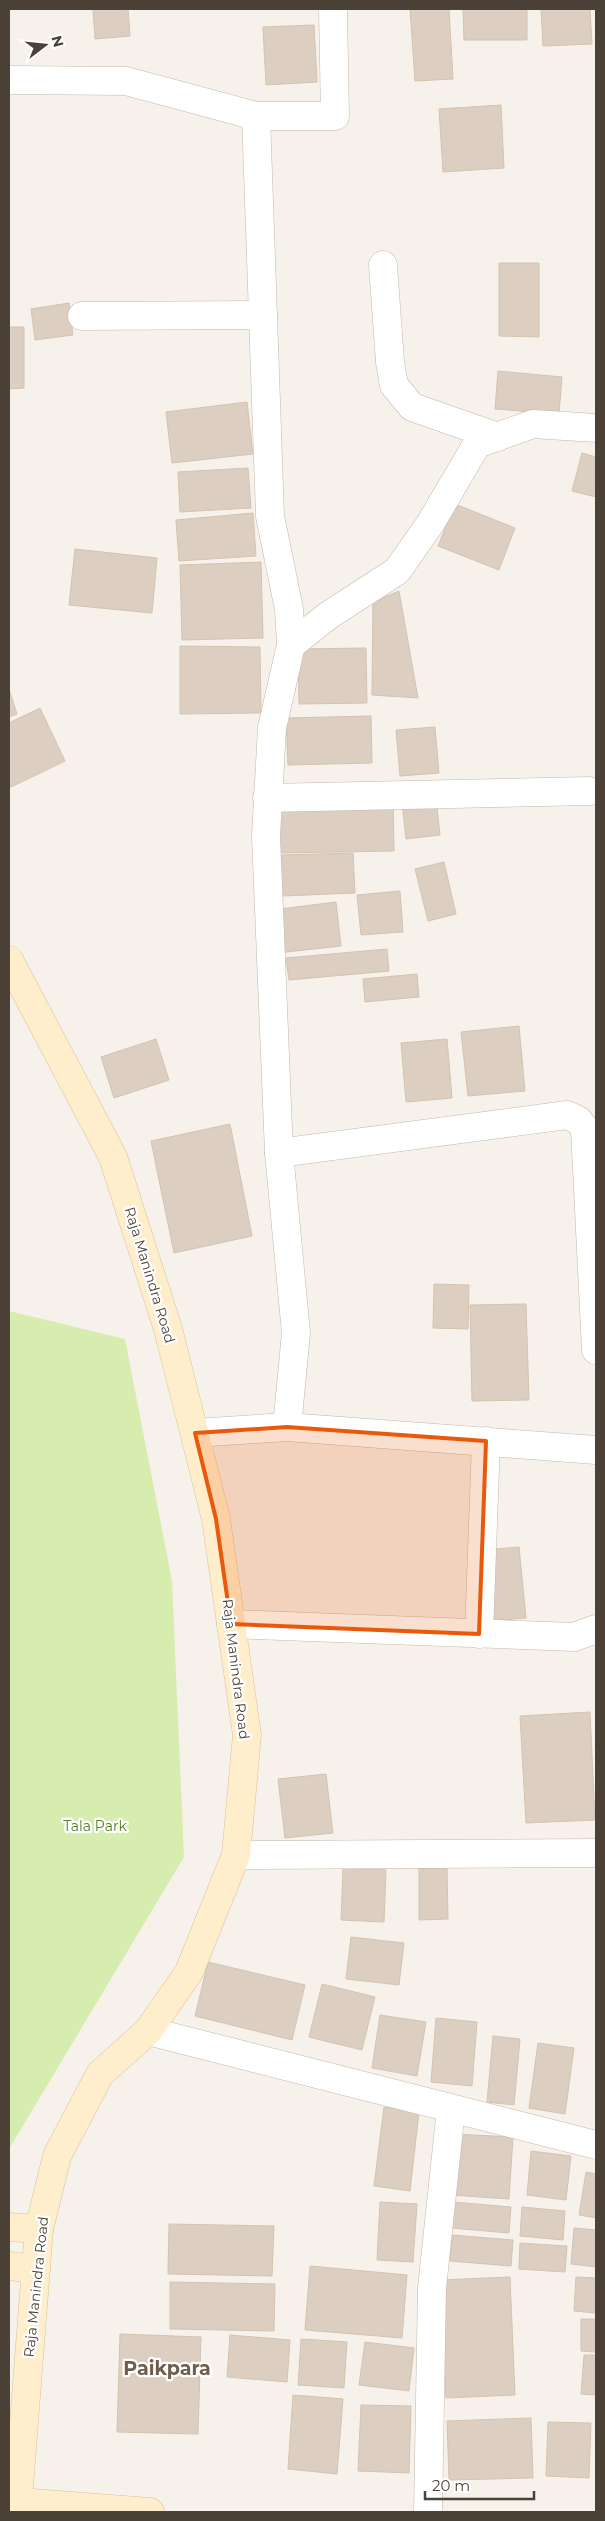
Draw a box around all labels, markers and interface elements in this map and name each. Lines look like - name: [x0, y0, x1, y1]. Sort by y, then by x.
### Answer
- north arrow: [20, 20, 70, 70]
- text: N: [47, 33, 68, 49]
- street label: Raja Manindra Road: [121, 1205, 179, 1345]
- street label: Raja Manindra Road: [218, 1598, 254, 1740]
- park label: Tala Park: [63, 1817, 127, 1835]
- street label: Raja Manindra Road: [20, 2216, 52, 2358]
- district label: Paikpara: [123, 2357, 211, 2380]
- scale bar: [425, 2468, 534, 2500]
- text: 20 m: [432, 2476, 470, 2495]

